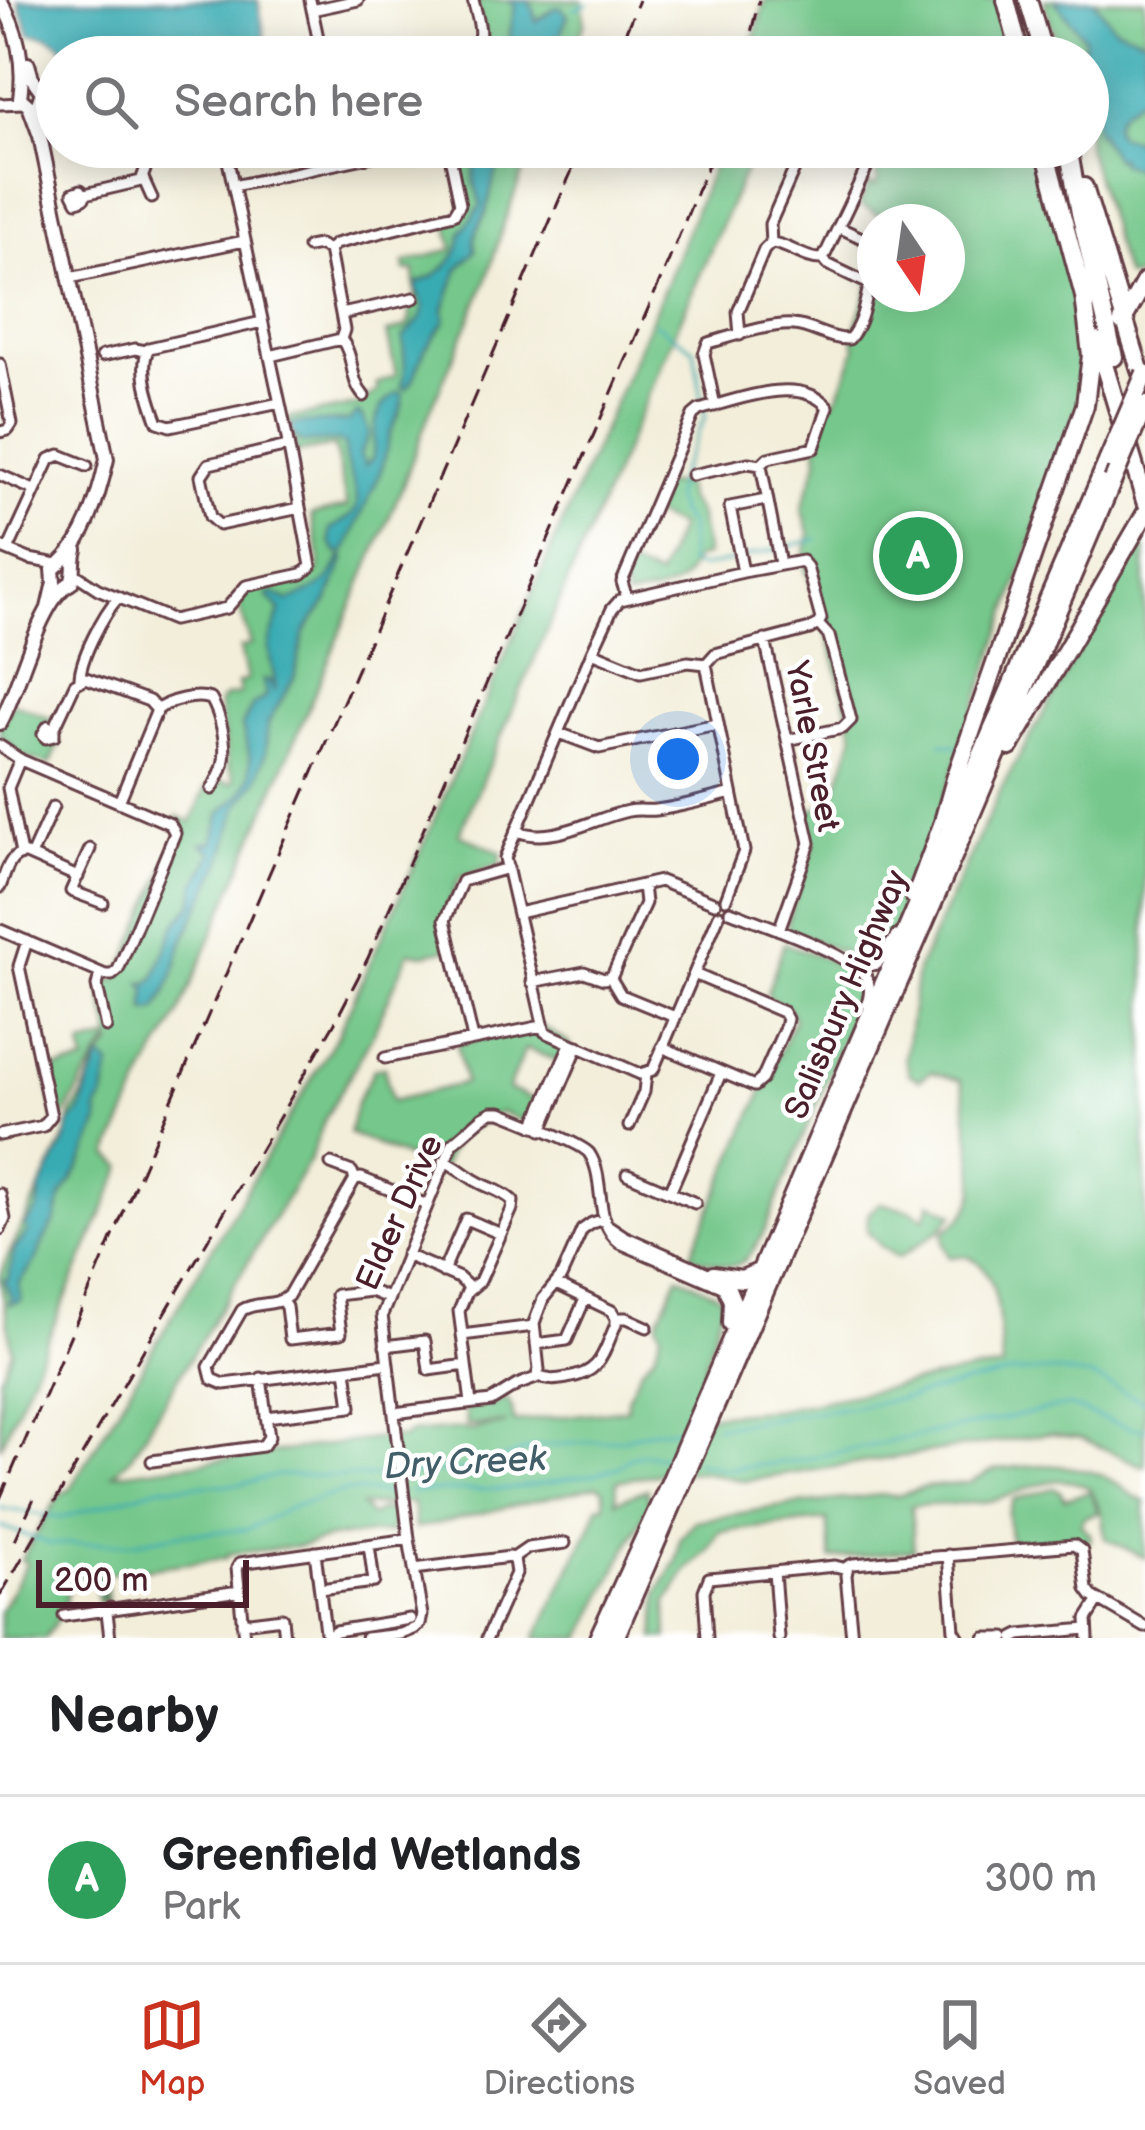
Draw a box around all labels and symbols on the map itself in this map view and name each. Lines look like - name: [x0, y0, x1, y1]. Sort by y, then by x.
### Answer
- north arrow: [857, 204, 965, 312]
- pin: A: [879, 511, 957, 601]
- street label: Yarle Street: [776, 657, 848, 835]
- your location: [648, 729, 708, 789]
- street label: Salisbury Highway: [776, 864, 917, 1125]
- street label: Elder Drive: [348, 1129, 452, 1297]
- water label: Dry Creek: [383, 1438, 548, 1489]
- scale bar: [36, 1554, 249, 1607]

